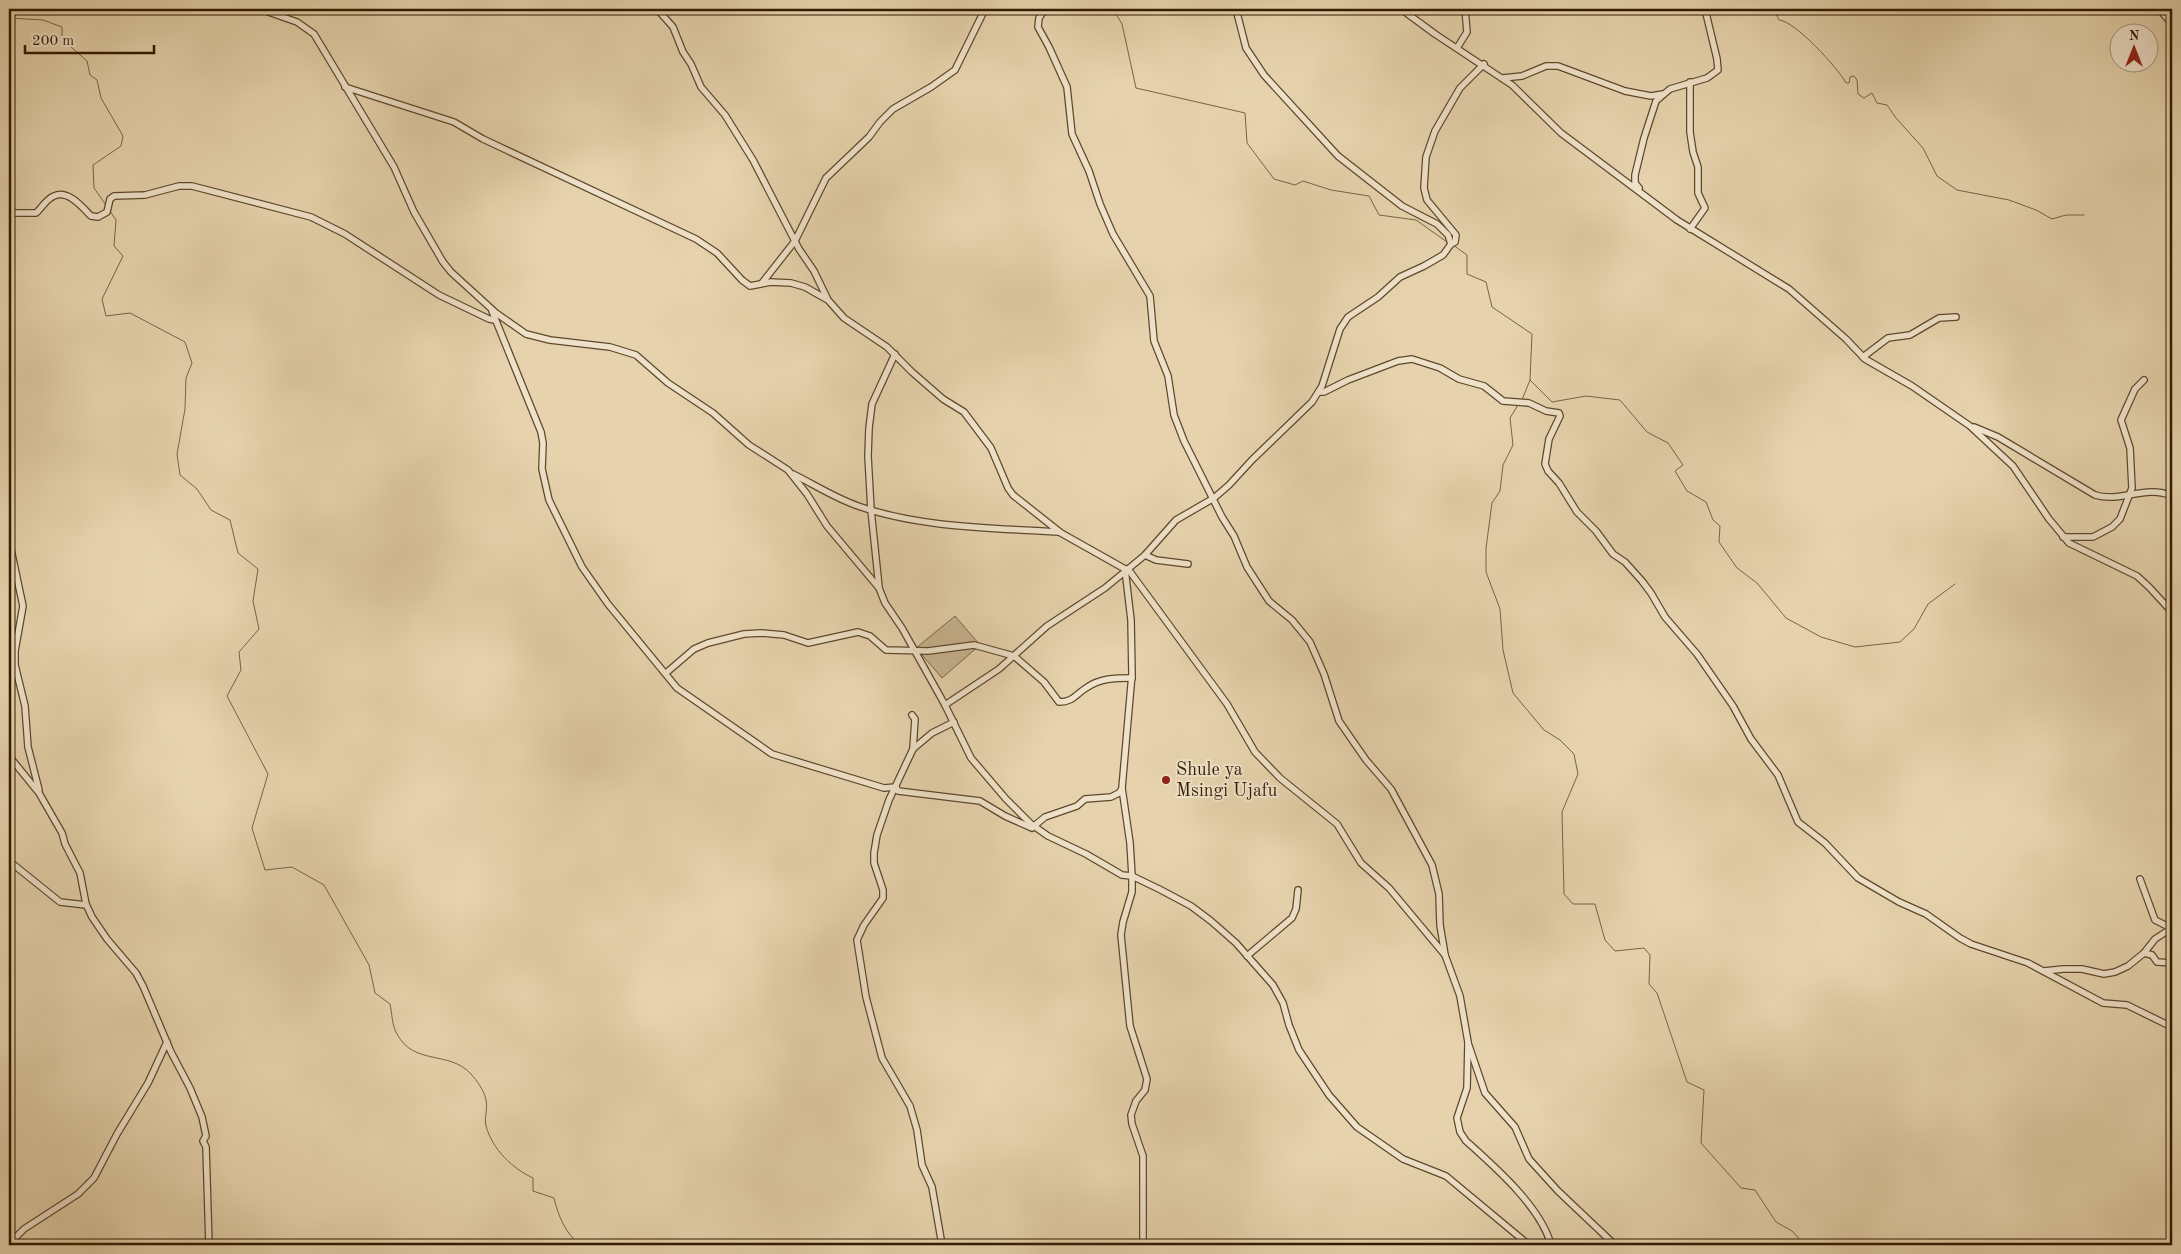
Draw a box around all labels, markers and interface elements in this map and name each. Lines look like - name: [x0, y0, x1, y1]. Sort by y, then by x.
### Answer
- scale bar: [25, 22, 154, 54]
- north arrow: [2108, 22, 2158, 72]
- text: N: [2129, 29, 2140, 43]
- text: 200 m: [32, 34, 74, 49]
- place label: Shule ya Msingi Ujafu: [1176, 761, 1278, 800]
- marker: Shule ya Msingi Ujafu: [1160, 774, 1172, 786]

